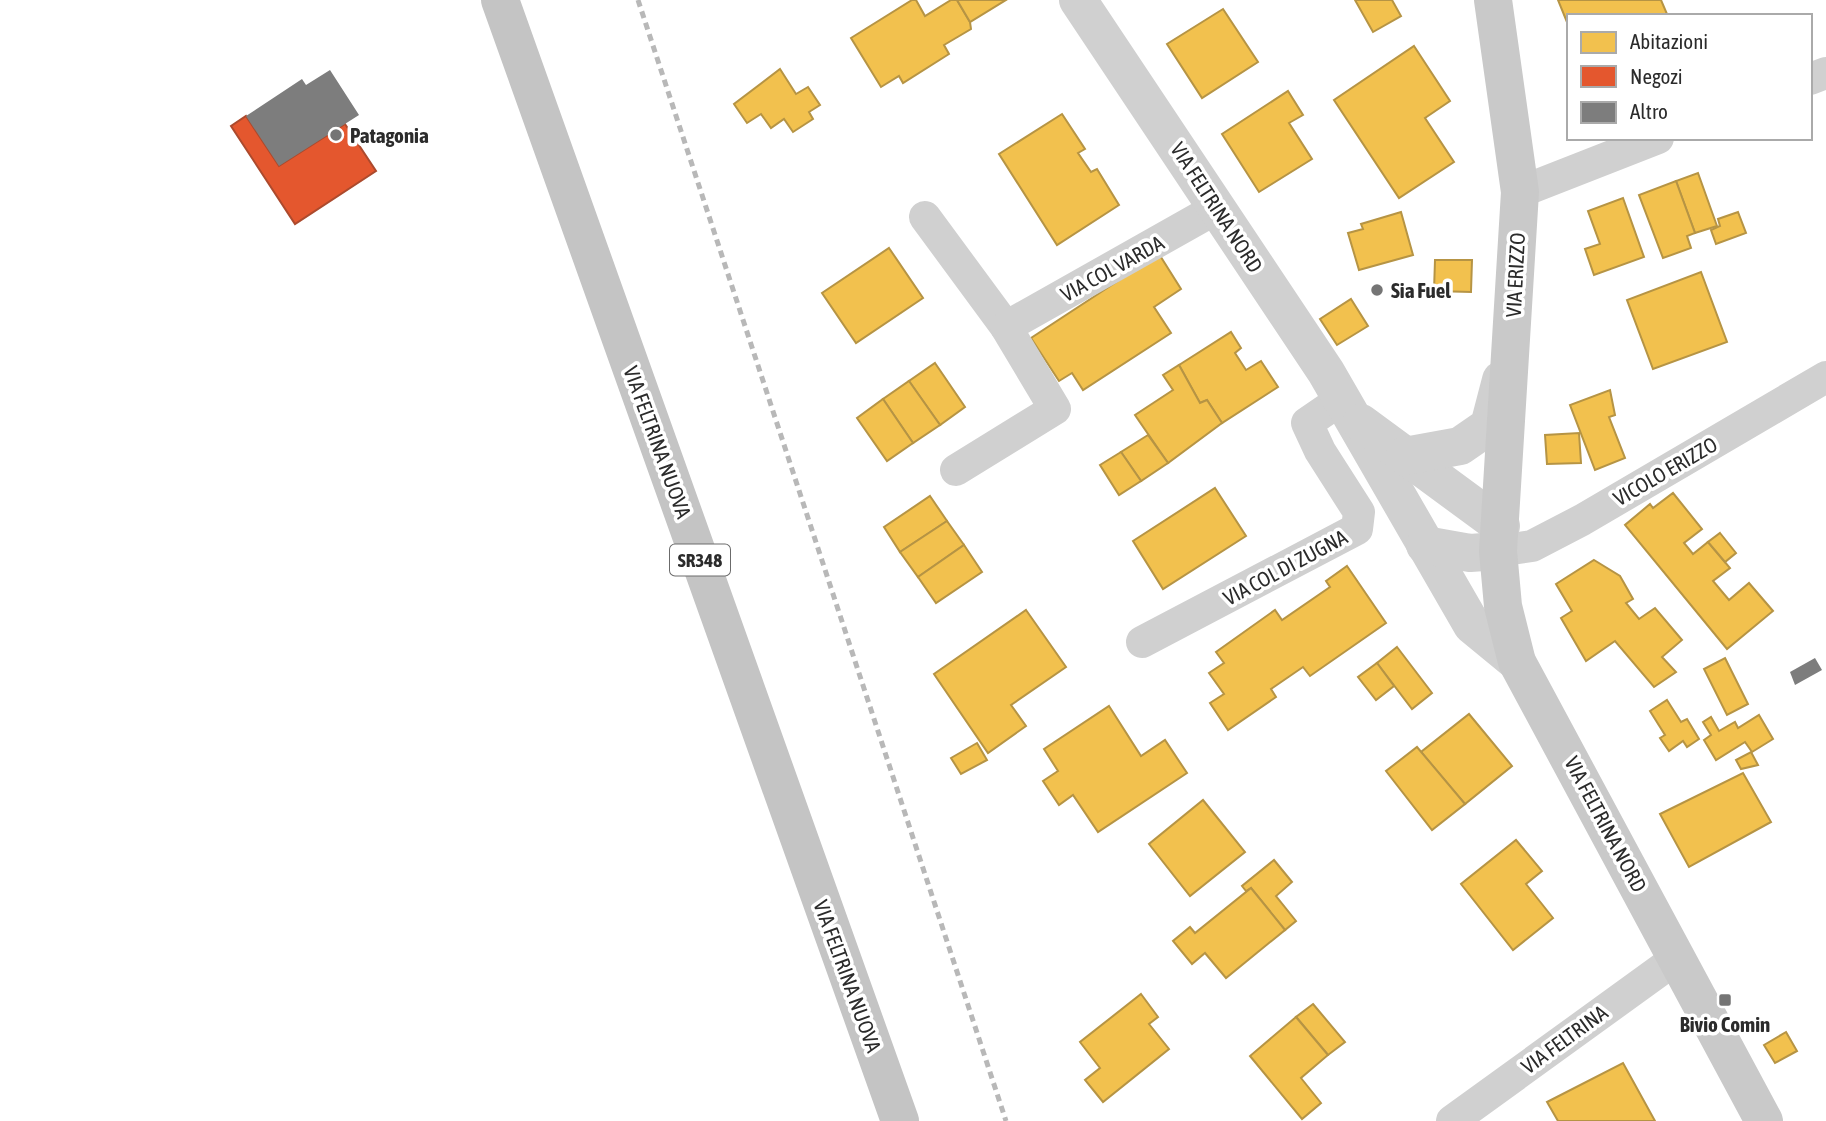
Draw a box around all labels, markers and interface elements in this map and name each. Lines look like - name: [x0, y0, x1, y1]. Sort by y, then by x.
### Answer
- legend: [1567, 14, 1812, 140]
- text: Abitazioni: [1630, 29, 1708, 53]
- text: Negozi: [1630, 64, 1683, 88]
- text: Altro: [1630, 99, 1668, 123]
- place label: Patagonia: [350, 123, 429, 147]
- marker: Patagonia: [328, 127, 344, 143]
- street label: VIA FELTRINA NORD: [1166, 138, 1268, 276]
- street label: VIA COL VARDA: [1056, 230, 1168, 306]
- street label: VIA ERIZZO: [1501, 232, 1529, 318]
- place label: Sia Fuel: [1391, 278, 1451, 302]
- marker: Sia Fuel: [1369, 282, 1385, 298]
- street label: VIA FELTRINA NUOVA: [619, 363, 697, 522]
- street label: VICOLO ERIZZO: [1609, 432, 1721, 510]
- street label: VIA COL DI ZUGNA: [1219, 524, 1352, 610]
- road number: SR348: [670, 544, 730, 576]
- street label: VIA FELTRINA NORD: [1560, 752, 1652, 896]
- street label: VIA FELTRINA NUOVA: [809, 897, 887, 1056]
- marker: Bivio Comin: [1717, 992, 1733, 1008]
- street label: VIA FELTRINA: [1516, 999, 1612, 1078]
- place label: Bivio Comin: [1680, 1012, 1770, 1036]

